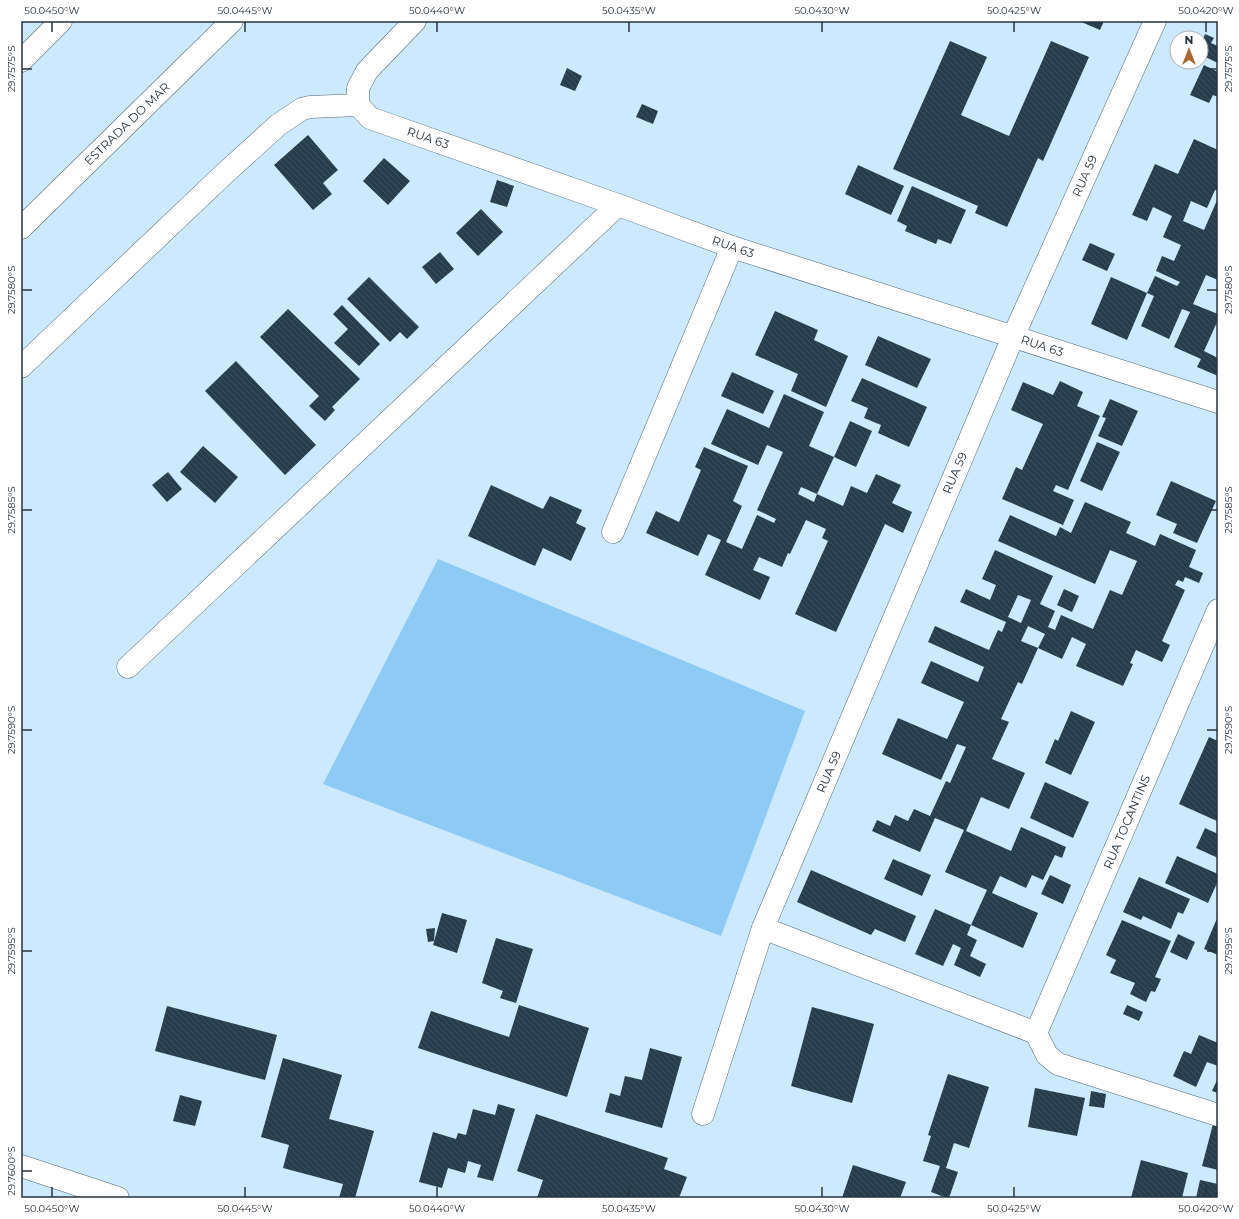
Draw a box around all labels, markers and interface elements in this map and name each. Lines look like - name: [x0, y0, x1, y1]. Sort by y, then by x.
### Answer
- text: 50.0450°W: [24, 4, 80, 17]
- text: 50.0445°W: [217, 4, 273, 17]
- text: 50.0440°W: [409, 4, 465, 17]
- text: 50.0435°W: [602, 4, 656, 17]
- text: 50.0430°W: [794, 4, 850, 17]
- text: 50.0425°W: [987, 4, 1041, 17]
- text: 50.0420°W: [1178, 4, 1234, 17]
- north arrow: [1169, 30, 1209, 70]
- text: N: [1185, 33, 1193, 47]
- text: 29.7575°S: [5, 46, 18, 92]
- text: 29.7575°S: [1222, 46, 1235, 92]
- street label: ESTRADA DO MAR: [81, 79, 173, 168]
- street label: RUA 63: [405, 123, 452, 152]
- street label: RUA 59: [1069, 153, 1100, 199]
- street label: RUA 63: [710, 232, 757, 261]
- text: 29.7580°S: [5, 266, 18, 314]
- text: 29.7580°S: [1222, 266, 1235, 314]
- street label: RUA 63: [1019, 332, 1066, 359]
- street label: RUA 59: [939, 450, 970, 496]
- text: 29.7585°S: [5, 486, 18, 534]
- text: 29.7585°S: [1222, 486, 1235, 534]
- text: 29.7590°S: [5, 706, 18, 754]
- text: 29.7590°S: [1222, 706, 1235, 754]
- street label: RUA 59: [813, 749, 844, 795]
- street label: RUA TOCANTINS: [1100, 772, 1153, 871]
- text: 29.7595°S: [5, 927, 18, 975]
- text: 29.7595°S: [1222, 927, 1235, 975]
- text: 29.7600°S: [5, 1146, 18, 1196]
- text: 50.0450°W: [24, 1202, 80, 1215]
- text: 50.0445°W: [217, 1202, 273, 1215]
- text: 50.0440°W: [409, 1202, 465, 1215]
- text: 50.0435°W: [602, 1202, 656, 1215]
- text: 50.0430°W: [794, 1202, 850, 1215]
- text: 50.0425°W: [987, 1202, 1041, 1215]
- text: 50.0420°W: [1178, 1202, 1234, 1215]

